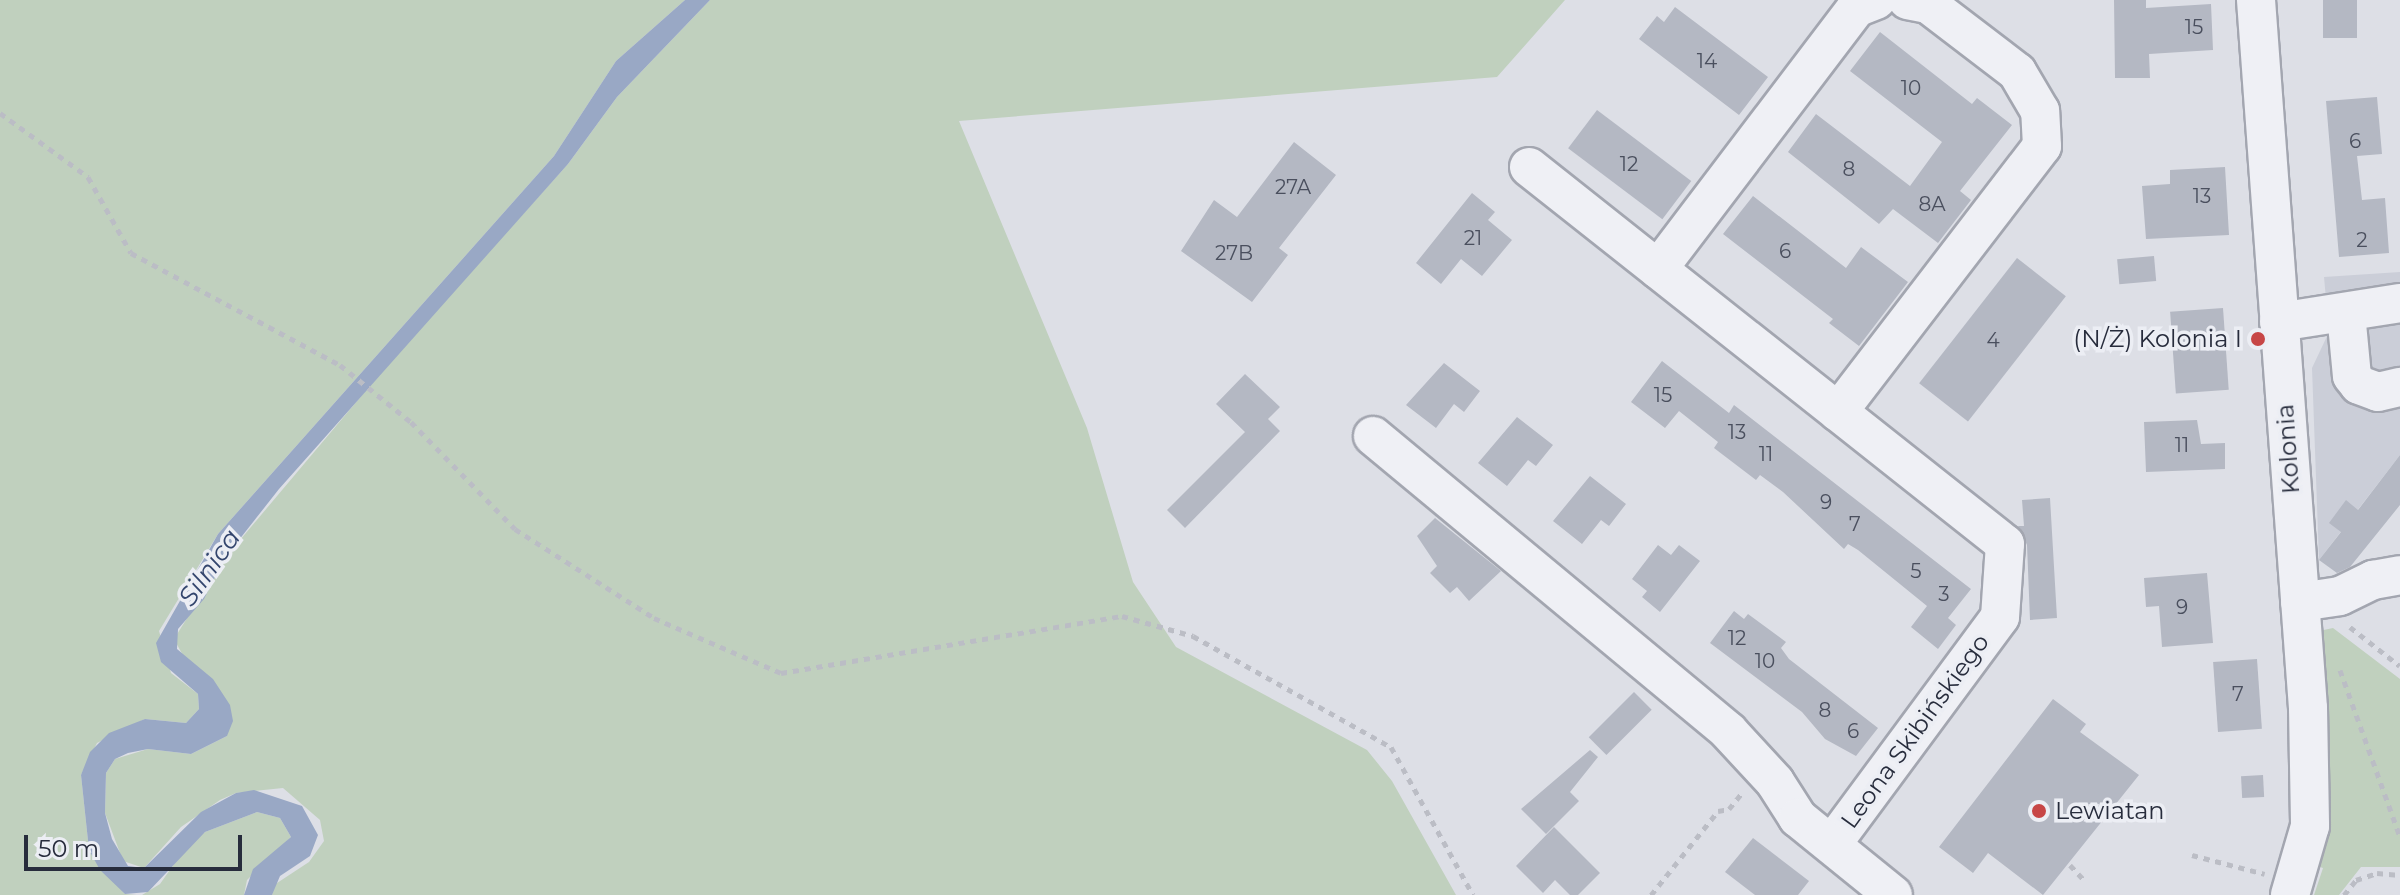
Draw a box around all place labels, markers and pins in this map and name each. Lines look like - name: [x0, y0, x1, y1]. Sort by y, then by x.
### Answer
- place label: (N/Ż) Kolonia I: [2073, 325, 2242, 353]
- marker: (N/Ż) Kolonia I: [2249, 330, 2267, 348]
- place label: Lewiatan: [2055, 797, 2165, 825]
- marker: Lewiatan: [2030, 802, 2048, 820]

